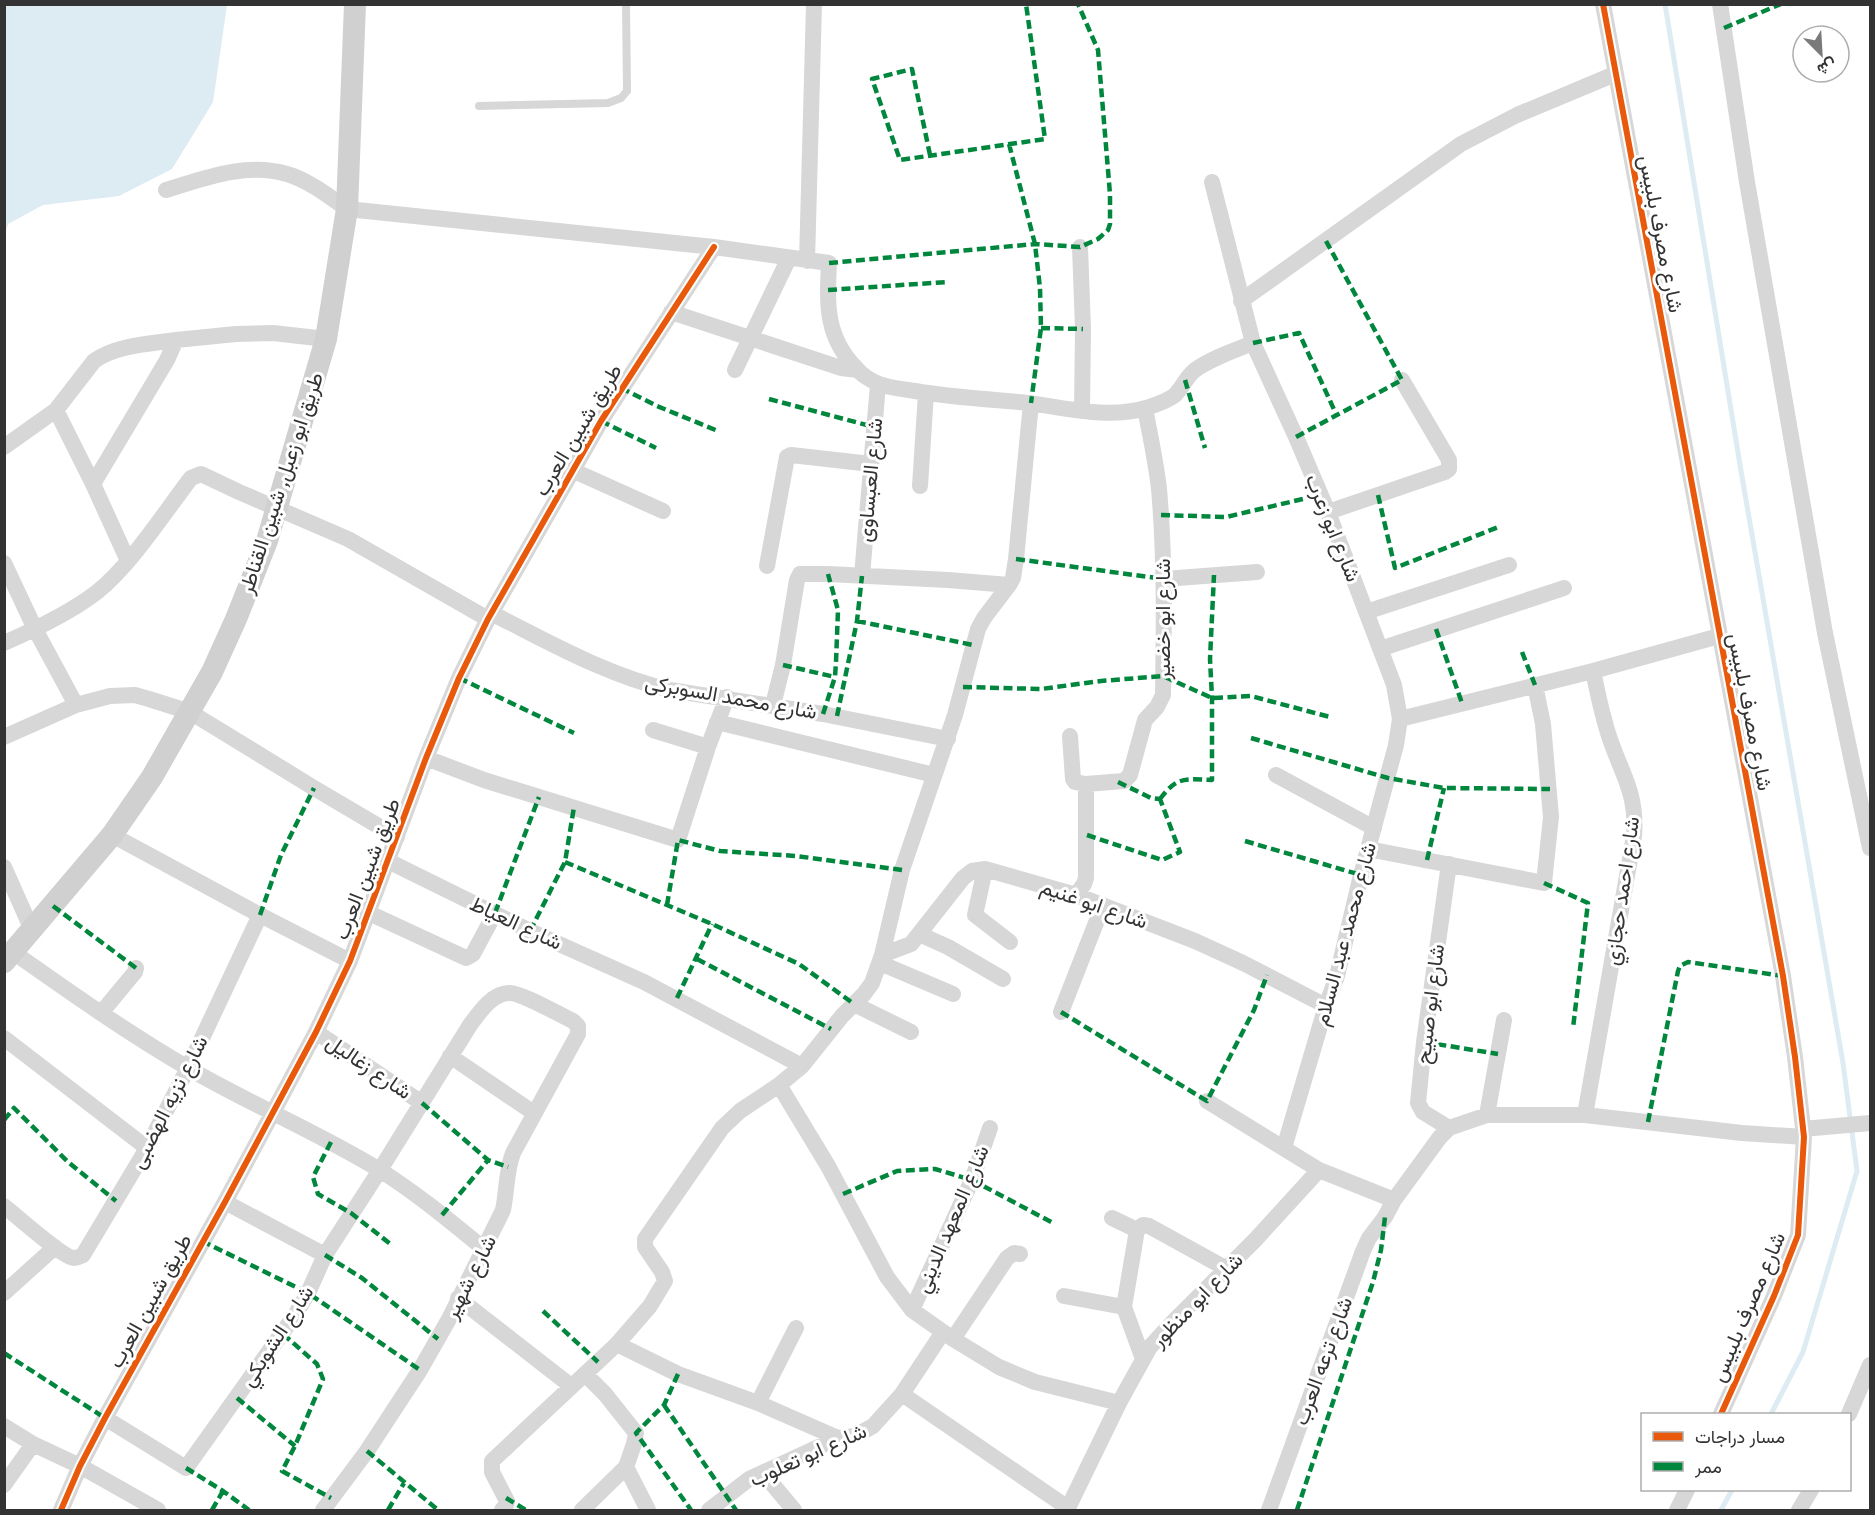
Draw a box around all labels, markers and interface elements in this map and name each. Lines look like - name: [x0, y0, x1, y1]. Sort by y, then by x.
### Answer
- north arrow: [1791, 24, 1851, 84]
- text: ش: [1814, 55, 1840, 81]
- street label: شارع مصرف بلبيس: [1632, 153, 1691, 315]
- street label: طريق شبين العرب: [527, 358, 628, 501]
- street label: طريق ابو زعبل, شبين القناطر: [231, 368, 329, 598]
- street label: شارع العبساوى: [850, 417, 889, 543]
- street label: شارع ابو زعرب: [1299, 470, 1368, 586]
- street label: شارع ابو خضير: [1148, 558, 1177, 681]
- street label: شارع مصرف بلبيس: [1721, 631, 1780, 793]
- street label: شارع محمد السوبركى: [643, 667, 819, 726]
- street label: طريق شبين العرب: [326, 794, 406, 943]
- street label: شارع احمد حجازي: [1597, 815, 1649, 968]
- street label: شارع محمد عبد السلام: [1306, 839, 1383, 1029]
- street label: شارع ابو غنيم: [1037, 872, 1152, 935]
- street label: شارع العياط: [465, 889, 567, 957]
- street label: شارع ابو صبيح: [1408, 942, 1451, 1066]
- street label: شارع زغاليل: [321, 1027, 418, 1106]
- street label: شارع نزيه الهضبى: [122, 1030, 215, 1173]
- street label: شارع المعهد الديني: [907, 1140, 999, 1298]
- street label: شارع مصرف بلبيس: [1703, 1227, 1792, 1386]
- street label: طريق شبين العرب: [101, 1228, 198, 1373]
- street label: شارع شهير: [436, 1230, 503, 1325]
- street label: شارع ابو منظور: [1143, 1246, 1249, 1354]
- street label: شارع الشوبكي: [233, 1279, 323, 1394]
- street label: شارع ترعه العرب: [1286, 1293, 1359, 1429]
- legend: [1641, 1413, 1851, 1491]
- street label: شارع ابو تعلوب: [745, 1416, 871, 1493]
- text: مسار دراجات: [1695, 1425, 1785, 1448]
- text: ممر: [1694, 1455, 1722, 1478]

